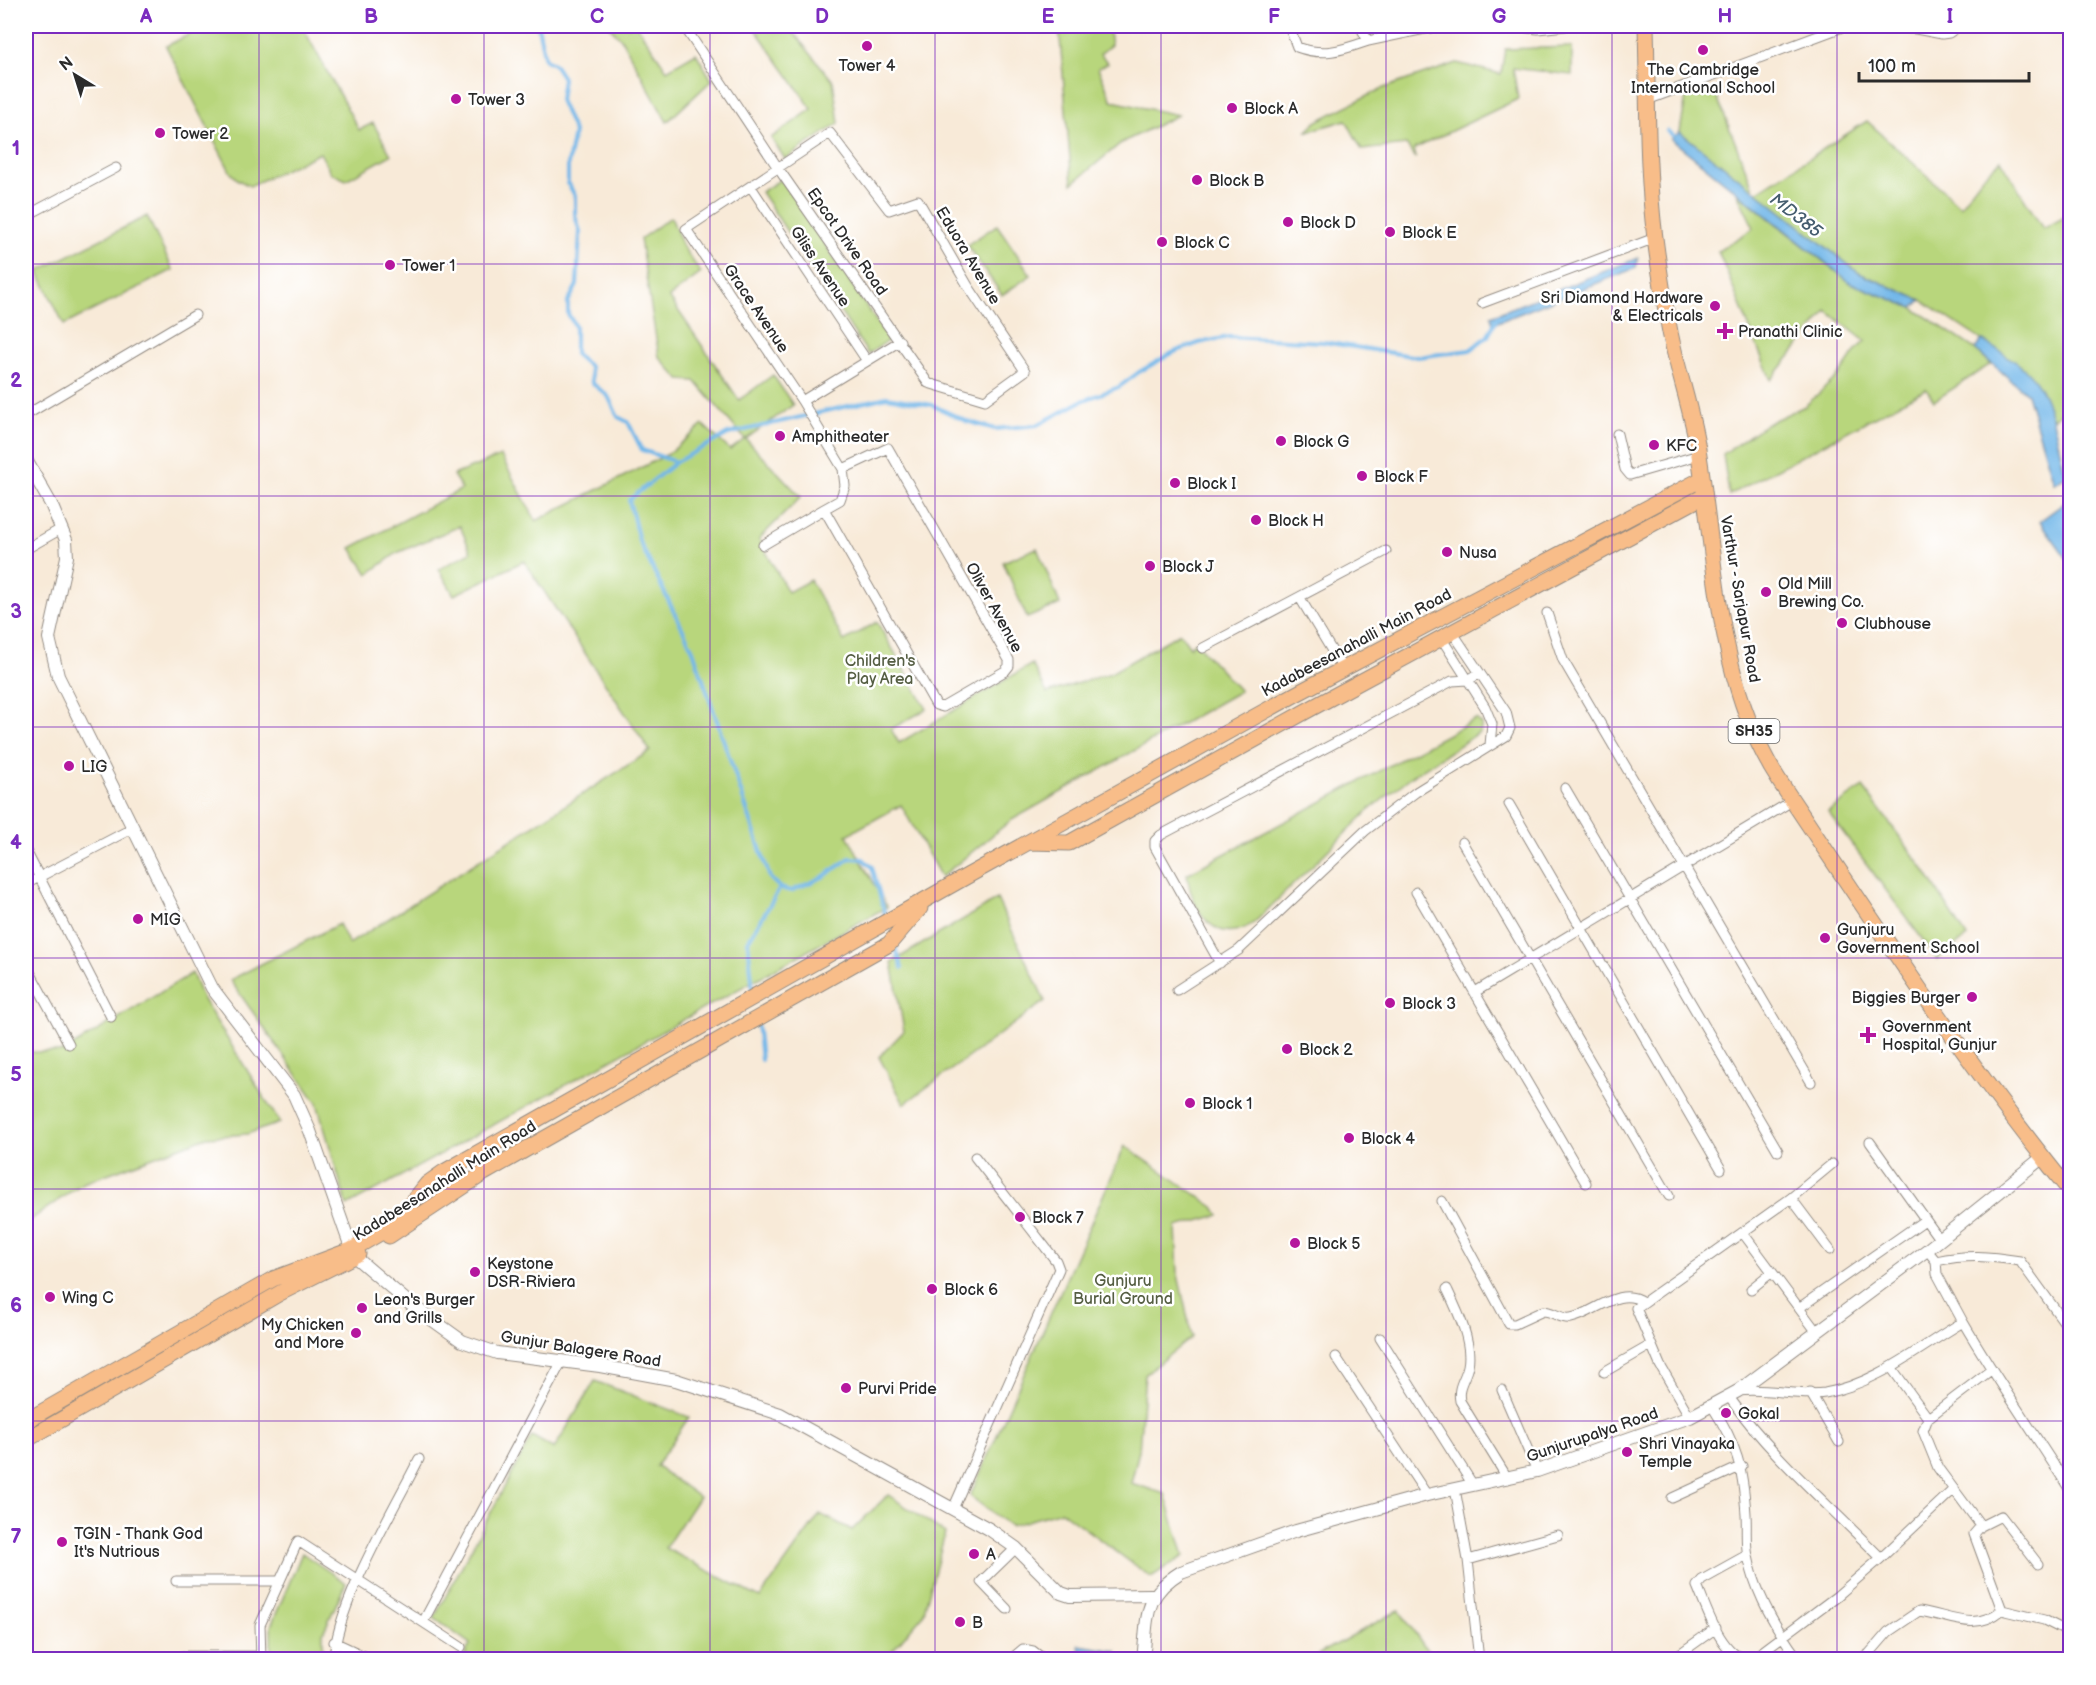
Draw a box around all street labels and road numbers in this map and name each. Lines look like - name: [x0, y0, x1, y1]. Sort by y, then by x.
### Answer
- street label: Epcot Drive Road: [803, 184, 891, 299]
- street label: Eduora Avenue: [931, 204, 1005, 308]
- street label: Gliss Avenue: [786, 223, 854, 311]
- street label: Grace Avenue: [719, 261, 793, 357]
- street label: Varthur - Sarjapur Road: [1715, 514, 1764, 684]
- street label: Oliver Avenue: [961, 560, 1026, 656]
- street label: Kadabeesanahalli Main Road: [1259, 585, 1455, 702]
- road number: SH35: [1728, 719, 1780, 743]
- street label: Kadabeesanahalli Main Road: [350, 1117, 540, 1246]
- street label: Gunjur Balagere Road: [499, 1327, 662, 1372]
- street label: Gunjurupalya Road: [1524, 1404, 1661, 1467]

